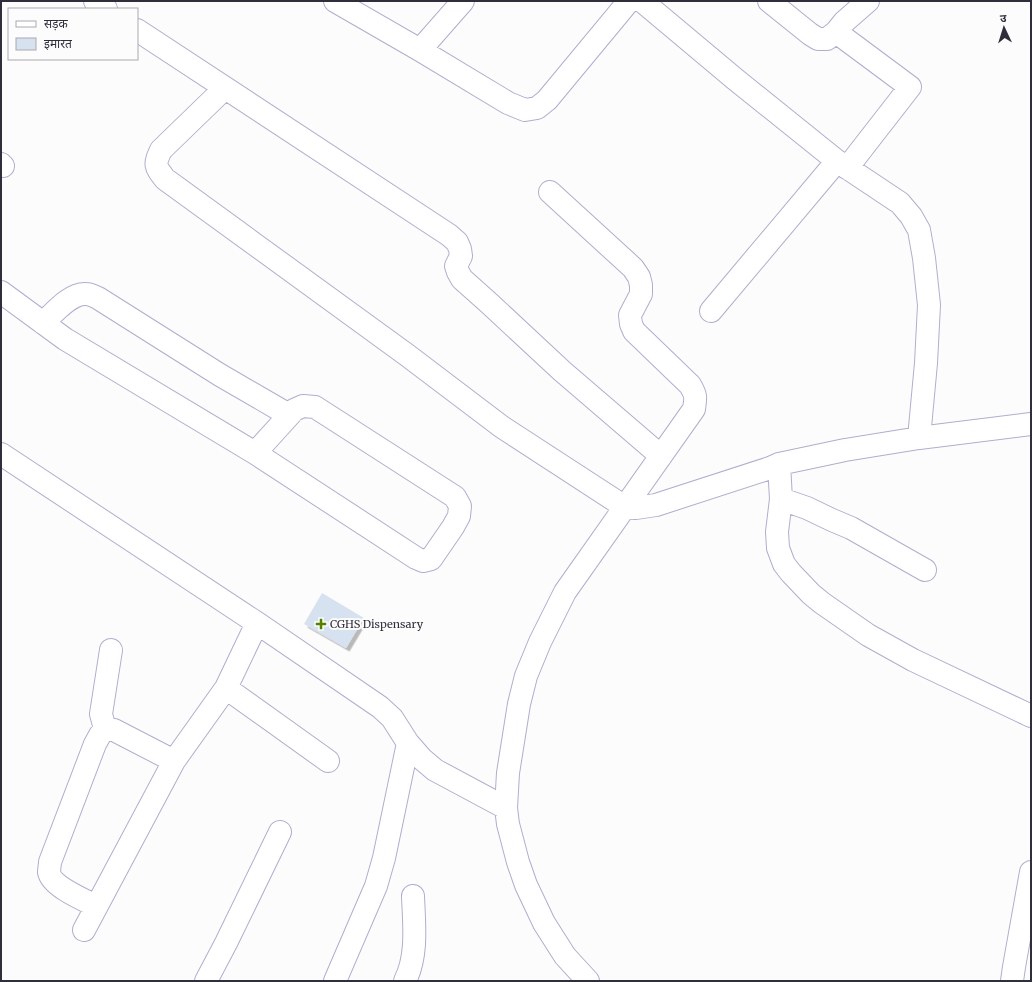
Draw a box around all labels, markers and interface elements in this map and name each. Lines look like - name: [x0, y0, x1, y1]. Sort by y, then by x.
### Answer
- legend: [8, 8, 138, 60]
- north arrow: [984, 8, 1024, 48]
- text: उ: [1000, 11, 1008, 25]
- text: सड़क: [44, 16, 69, 31]
- text: इमारत: [44, 36, 73, 51]
- place label: CGHS Dispensary: [330, 617, 424, 631]
- marker: CGHS Dispensary: [315, 618, 327, 630]

